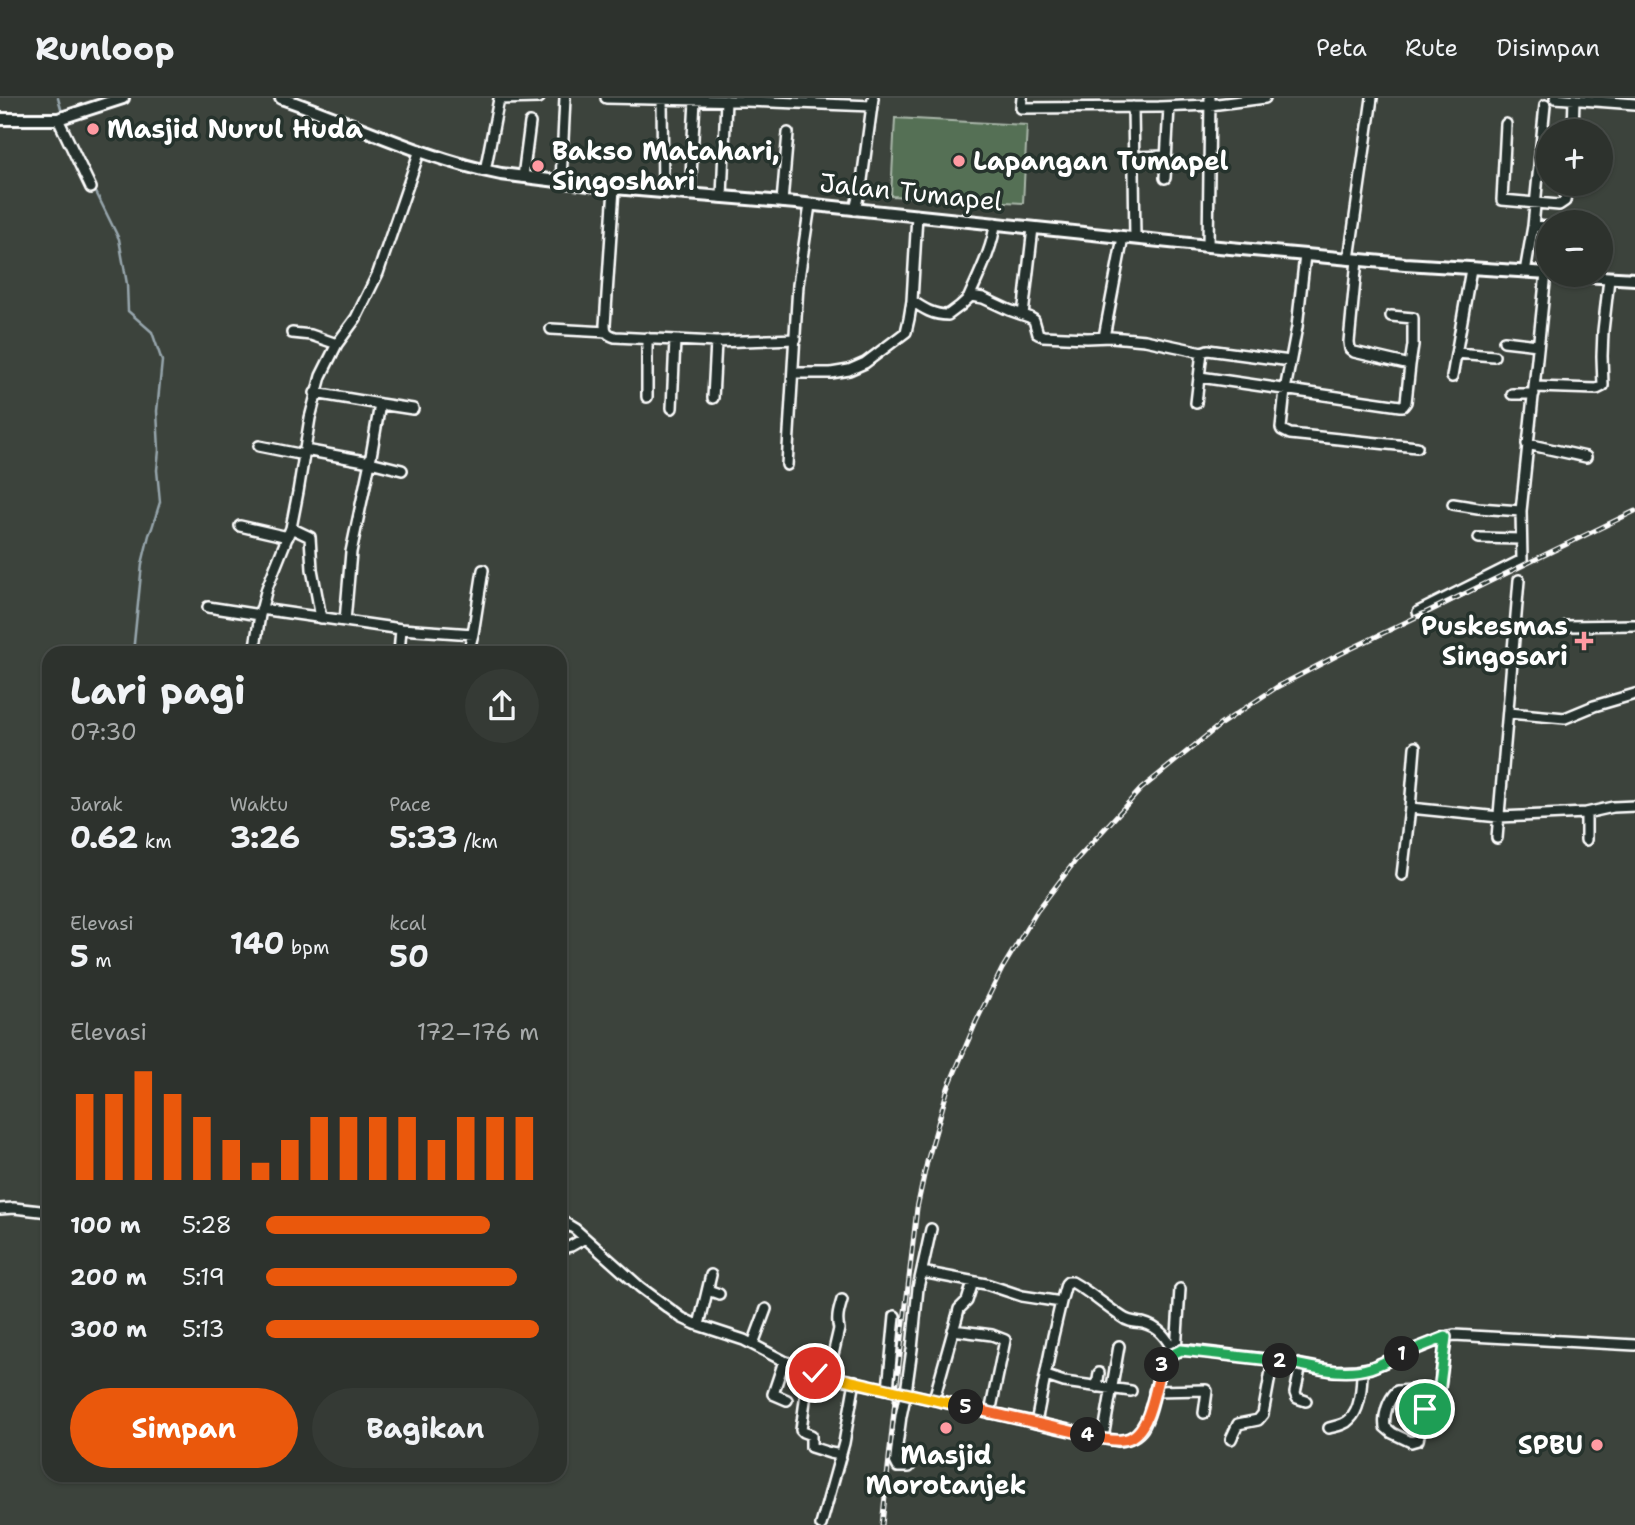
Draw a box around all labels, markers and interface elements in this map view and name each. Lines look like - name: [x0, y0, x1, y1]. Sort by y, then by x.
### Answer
- text: Runloop: [35, 26, 174, 71]
- text: Peta: [1316, 32, 1367, 64]
- text: Rute: [1405, 32, 1458, 64]
- text: Disimpan: [1496, 32, 1600, 64]
- place label: Masjid Nurul Huda: [107, 111, 363, 146]
- map controls: [1536, 119, 1613, 287]
- button: +: [1536, 119, 1613, 196]
- marker: Masjid Nurul Huda: [85, 121, 101, 137]
- place label: Bakso Matahari, Singoshari: [552, 133, 780, 198]
- place label: Lapangan Tumapel: [973, 143, 1229, 178]
- marker: Lapangan Tumapel: [951, 153, 967, 169]
- marker: Bakso Matahari, Singoshari: [530, 158, 546, 174]
- street label: Jalan Tumapel: [818, 164, 1004, 219]
- button: −: [1536, 210, 1613, 287]
- place label: Puskesmas Singosari: [1421, 608, 1568, 673]
- marker: Puskesmas Singosari: [1574, 631, 1594, 651]
- text: Lari pagi: [70, 665, 246, 716]
- button: share: [465, 669, 539, 743]
- text: 07:30: [70, 717, 137, 747]
- text: Jarak: [70, 792, 123, 817]
- text: Waktu: [230, 792, 288, 817]
- text: Pace: [389, 792, 431, 817]
- text: 0.62: [70, 817, 138, 858]
- text: 3:26: [230, 817, 300, 858]
- text: 5:33: [389, 817, 457, 858]
- text: km: [138, 829, 172, 854]
- text: /km: [457, 829, 498, 854]
- text: Elevasi: [70, 911, 134, 936]
- text: kcal: [389, 911, 426, 936]
- text: 140: [230, 923, 285, 964]
- text: bpm: [285, 935, 329, 960]
- text: 5: [70, 936, 89, 977]
- text: 50: [389, 936, 429, 977]
- text: m: [89, 948, 112, 973]
- text: Elevasi: [70, 1017, 147, 1047]
- text: 172–176 m: [417, 1017, 539, 1047]
- text: 100 m: [70, 1210, 141, 1240]
- text: 5:28: [182, 1210, 232, 1240]
- text: 200 m: [70, 1262, 147, 1292]
- text: 5:19: [182, 1262, 225, 1292]
- text: 300 m: [70, 1314, 147, 1344]
- text: 5:13: [182, 1314, 225, 1344]
- pin: 1: [1384, 1336, 1420, 1372]
- text: 1: [1397, 1341, 1406, 1366]
- pin: [785, 1343, 845, 1403]
- pin: 2: [1262, 1344, 1298, 1378]
- pin: 3: [1144, 1348, 1180, 1382]
- text: 2: [1273, 1348, 1286, 1373]
- text: 3: [1155, 1352, 1168, 1377]
- icon: check: [796, 1354, 834, 1392]
- pin: [1395, 1379, 1455, 1439]
- button: Simpan: [70, 1388, 298, 1468]
- button: Bagikan: [312, 1388, 539, 1468]
- pin: 5: [948, 1390, 984, 1424]
- icon: arrive: [1406, 1390, 1444, 1428]
- text: 5: [960, 1394, 971, 1419]
- pin: 4: [1070, 1418, 1106, 1452]
- marker: Masjid Morotanjek: [938, 1420, 954, 1436]
- text: 4: [1081, 1422, 1094, 1447]
- place label: SPBU: [1518, 1427, 1583, 1462]
- place label: Masjid Morotanjek: [866, 1437, 1026, 1502]
- marker: SPBU: [1589, 1437, 1605, 1453]

